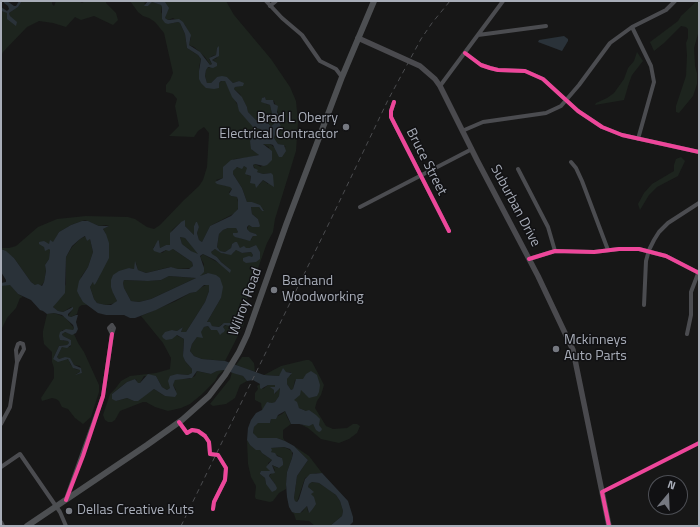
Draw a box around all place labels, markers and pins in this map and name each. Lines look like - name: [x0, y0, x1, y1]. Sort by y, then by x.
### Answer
- place label: Brad L Oberry Electrical Contractor: [219, 111, 338, 144]
- marker: Brad L Oberry Electrical Contractor: [341, 122, 351, 132]
- place label: Bachand Woodworking: [282, 274, 364, 306]
- marker: Bachand Woodworking: [269, 285, 279, 295]
- place label: Mckinneys Auto Parts: [564, 333, 627, 366]
- marker: Mckinneys Auto Parts: [551, 344, 561, 354]
- place label: Dellas Creative Kuts: [77, 503, 194, 519]
- marker: Dellas Creative Kuts: [64, 506, 74, 516]

